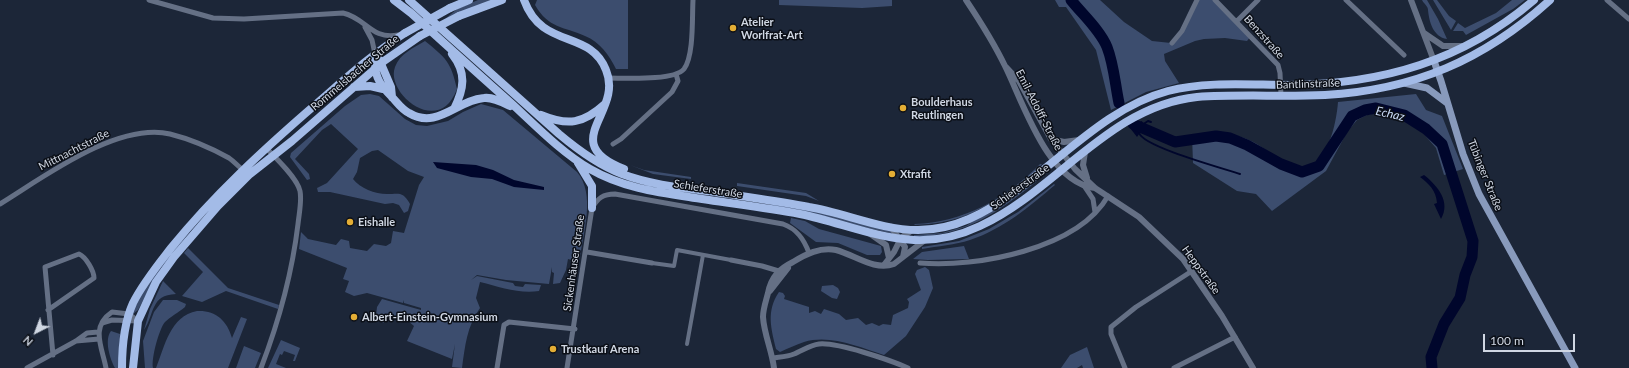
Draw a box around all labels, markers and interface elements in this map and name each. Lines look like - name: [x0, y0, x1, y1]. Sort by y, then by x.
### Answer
- street label: Benzstraße: [1241, 12, 1287, 62]
- place label: Atelier Worlfrat-Art: [741, 15, 803, 41]
- marker: Atelier Worlfrat-Art: [728, 23, 738, 33]
- street label: Rommelsbacher Straße: [308, 32, 402, 114]
- street label: Emil-Adolff-Straße: [1013, 67, 1065, 153]
- street label: Bantlinstraße: [1276, 76, 1340, 92]
- place label: Boulderhaus Reutlingen: [911, 95, 972, 121]
- marker: Boulderhaus Reutlingen: [898, 103, 908, 113]
- water label: Echaz: [1374, 104, 1406, 124]
- street label: Mittnachtstraße: [37, 127, 111, 173]
- street label: Tübinger Straße: [1465, 137, 1505, 213]
- street label: Schieferstraße: [988, 161, 1052, 213]
- place label: Xtrafit: [900, 167, 931, 181]
- marker: Xtrafit: [887, 169, 897, 179]
- street label: Schieferstraße: [673, 177, 743, 201]
- street label: Sickenhäuser Straße: [561, 214, 587, 312]
- place label: Eishalle: [358, 215, 395, 229]
- marker: Eishalle: [345, 217, 355, 227]
- street label: Heppstraße: [1179, 243, 1223, 297]
- place label: Albert-Einstein-Gymnasium: [362, 310, 498, 324]
- north arrow: [16, 312, 56, 352]
- marker: Albert-Einstein-Gymnasium: [349, 312, 359, 322]
- scale bar: [1485, 326, 1577, 352]
- text: 100 m: [1490, 333, 1524, 348]
- text: N: [20, 334, 35, 349]
- place label: Trustkauf Arena: [561, 342, 639, 356]
- marker: Trustkauf Arena: [548, 344, 558, 354]

